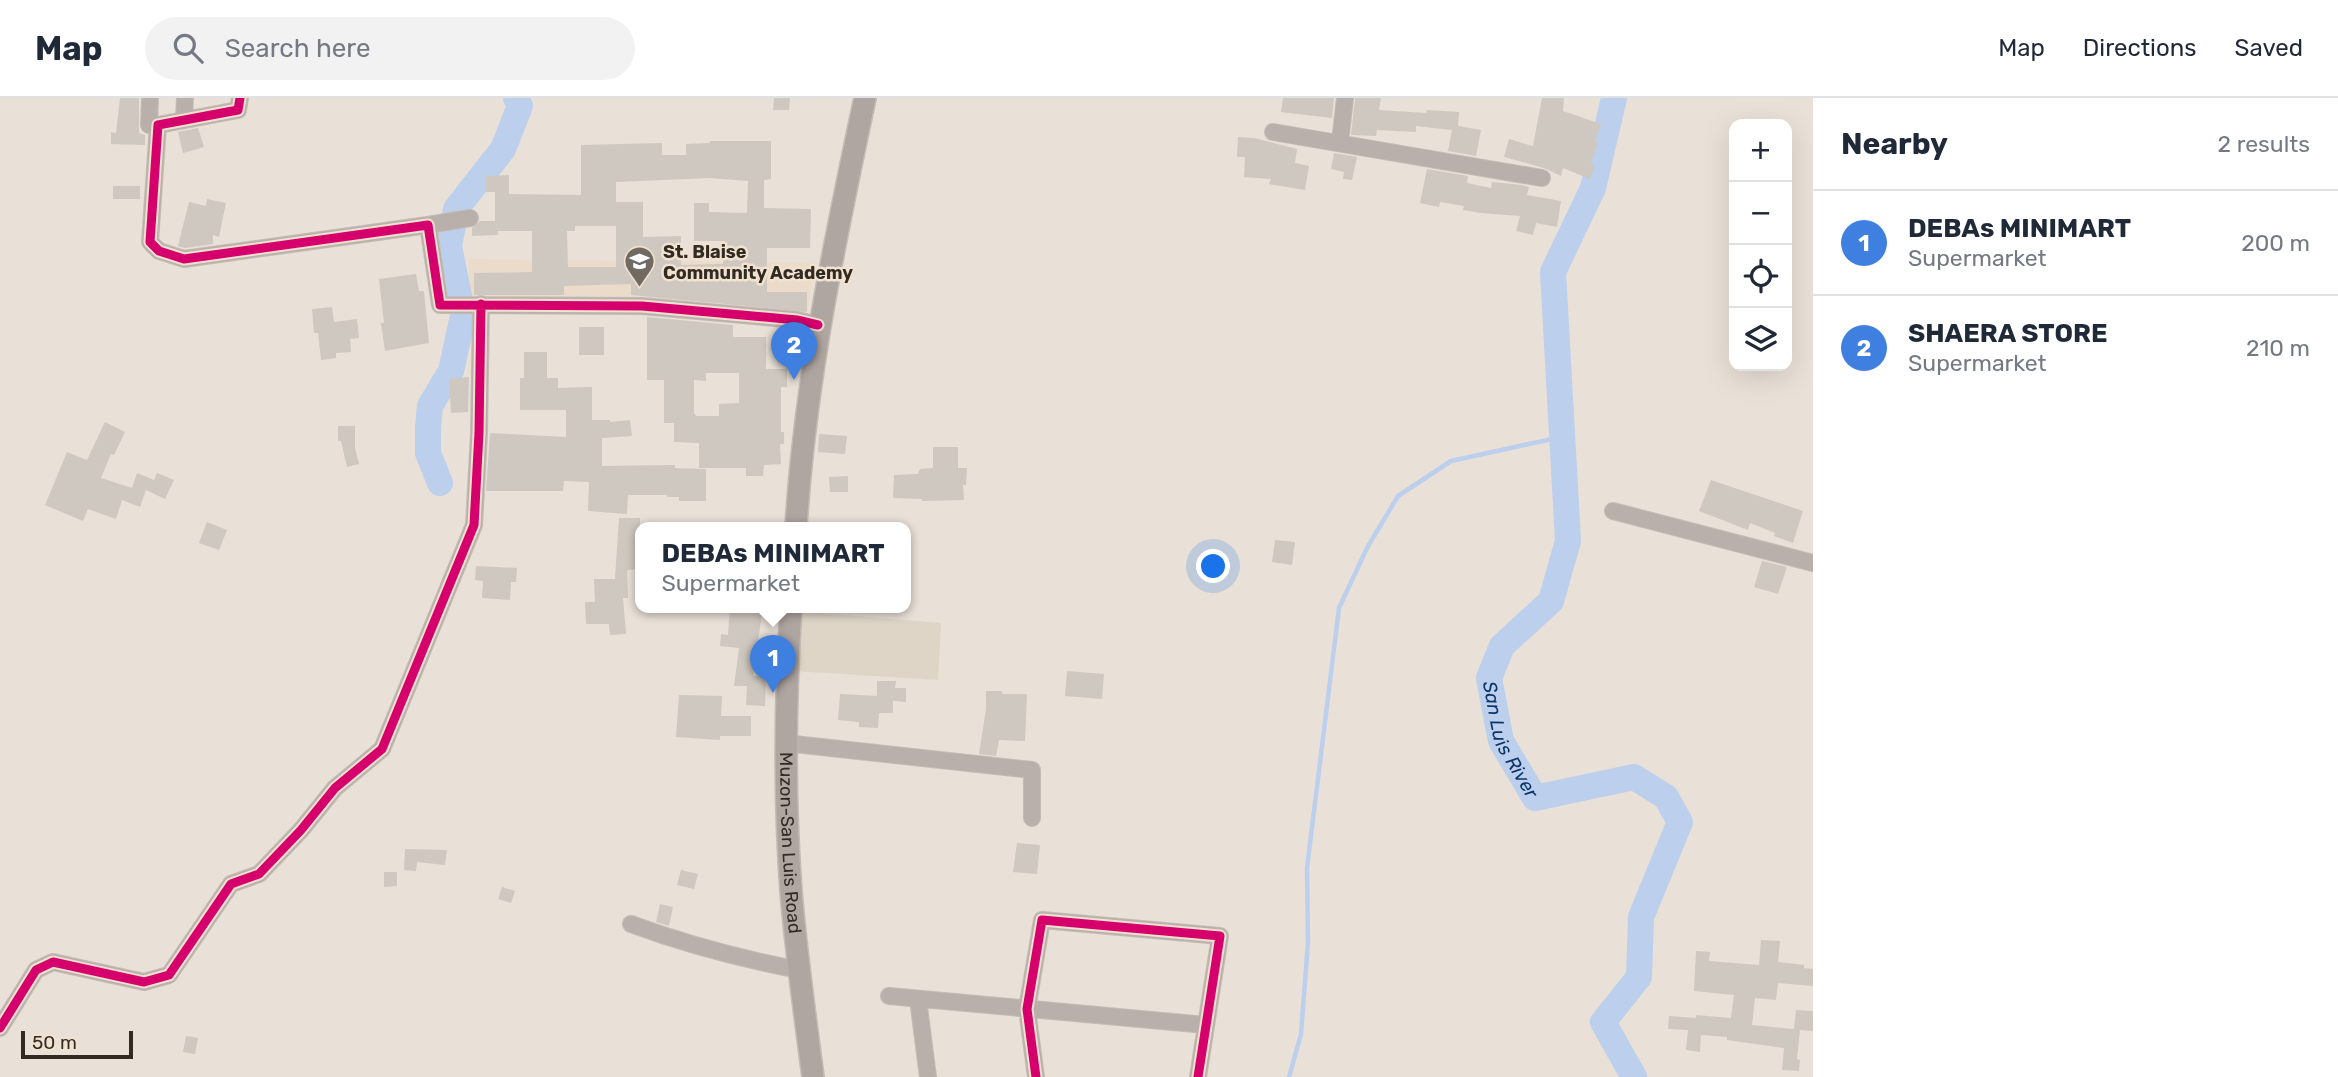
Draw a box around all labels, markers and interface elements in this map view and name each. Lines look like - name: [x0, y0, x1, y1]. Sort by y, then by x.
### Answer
- search box: [145, 17, 635, 80]
- text: Map: [35, 29, 103, 68]
- icon: search: [169, 29, 207, 67]
- text: Search here: [225, 33, 370, 64]
- text: Map: [1998, 34, 2045, 62]
- text: Directions: [2083, 34, 2196, 62]
- text: Saved: [2234, 34, 2303, 62]
- map controls: [1729, 119, 1792, 371]
- button: +: [1729, 119, 1792, 182]
- text: Nearby: [1841, 126, 1948, 162]
- text: 2 results: [2218, 130, 2310, 158]
- button: −: [1729, 182, 1792, 245]
- text: DEBAs MINIMART: [1908, 213, 2131, 244]
- text: 1: [1858, 229, 1870, 257]
- text: 200 m: [2241, 229, 2310, 257]
- place label: St. Blaise Community Academy: [663, 241, 853, 284]
- text: Supermarket: [1908, 244, 2046, 272]
- school or university icon: St. Blaise Community Academy: [623, 245, 657, 289]
- button: locate: [1729, 245, 1792, 308]
- button: layers: [1729, 308, 1792, 371]
- text: SHAERA STORE: [1908, 318, 2108, 349]
- pin: 2: [771, 322, 817, 380]
- text: 2: [1857, 334, 1871, 362]
- text: 210 m: [2246, 334, 2310, 362]
- text: Supermarket: [1908, 349, 2046, 377]
- popup: [635, 522, 911, 613]
- text: DEBAs MINIMART: [661, 538, 885, 569]
- your location: [1196, 549, 1230, 583]
- text: Supermarket: [661, 569, 800, 597]
- pin: 1: [750, 635, 796, 693]
- water label: San Luis River: [1478, 679, 1544, 803]
- street label: Muzon-San Luis Road: [775, 752, 806, 935]
- scale bar: [21, 1028, 133, 1060]
- text: 50 m: [32, 1031, 77, 1054]

